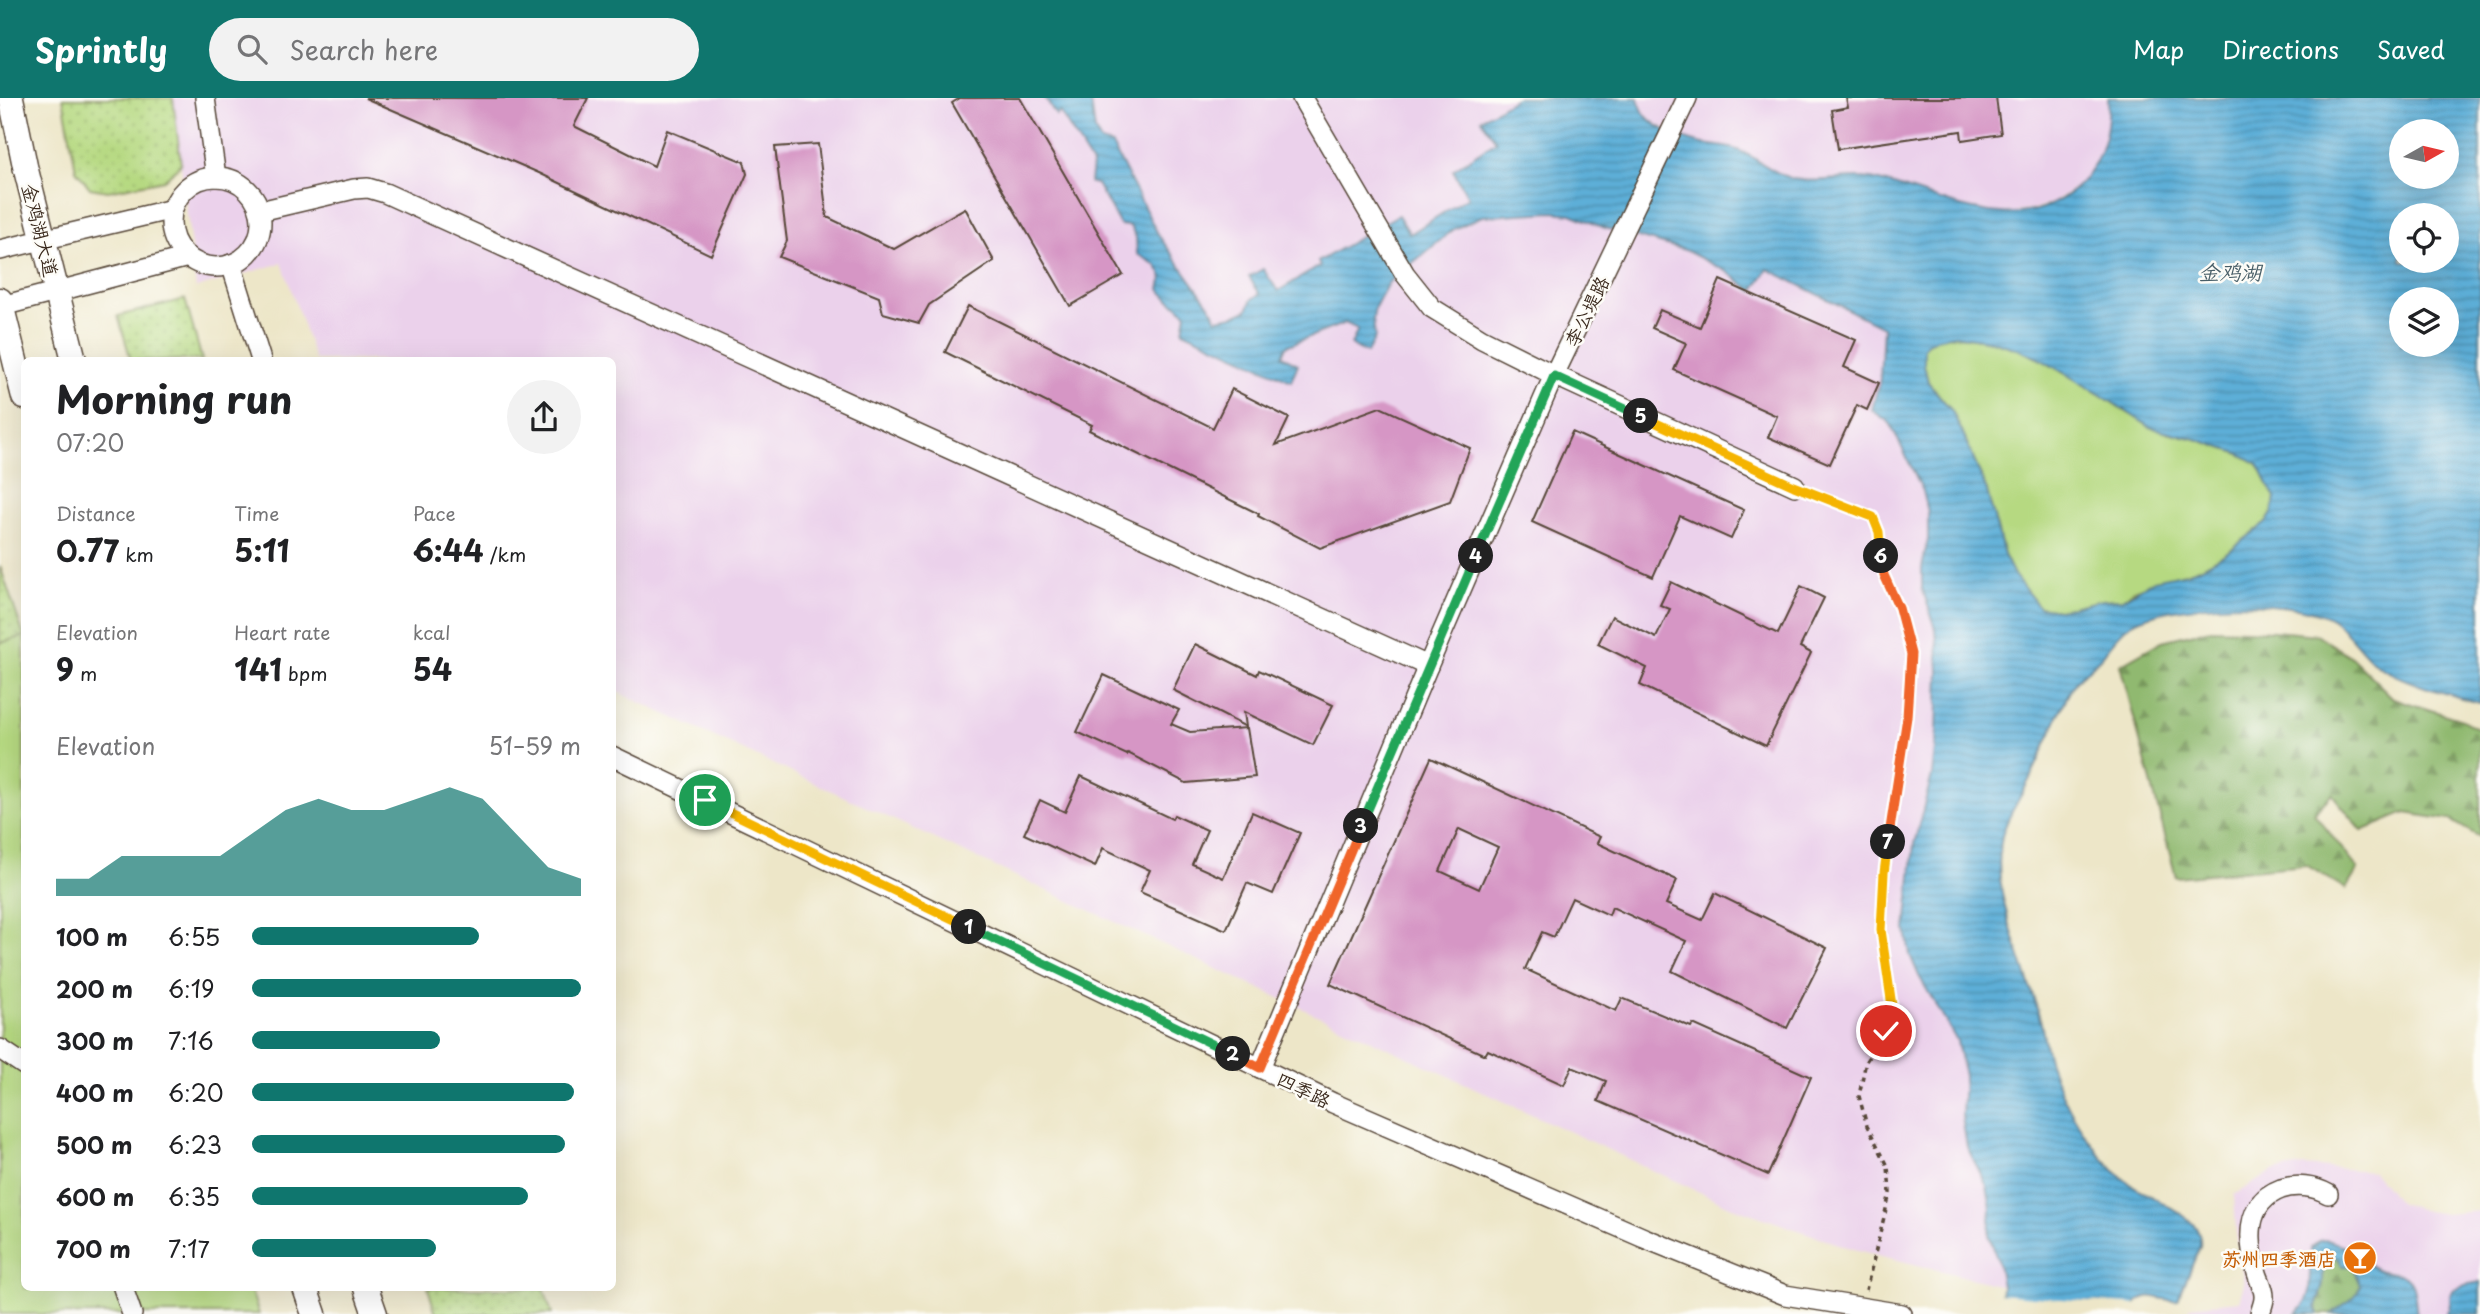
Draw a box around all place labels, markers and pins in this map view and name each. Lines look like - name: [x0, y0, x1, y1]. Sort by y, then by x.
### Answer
- pin: 5: [1624, 398, 1658, 434]
- pin: 4: [1458, 538, 1494, 574]
- pin: 6: [1864, 538, 1898, 574]
- pin: [675, 770, 735, 830]
- pin: 3: [1344, 808, 1378, 844]
- pin: 7: [1870, 824, 1906, 860]
- pin: 1: [951, 910, 986, 944]
- pin: [1856, 1001, 1916, 1061]
- pin: 2: [1216, 1037, 1250, 1072]
- bar icon: 苏州四季酒店: [2341, 1239, 2379, 1277]
- place label: 苏州四季酒店: [2222, 1244, 2336, 1272]

